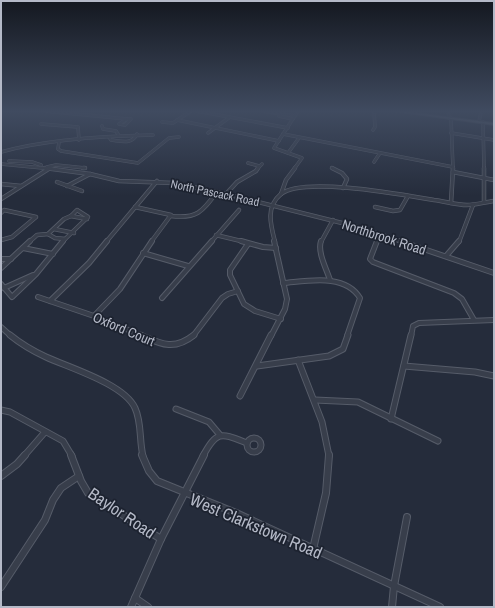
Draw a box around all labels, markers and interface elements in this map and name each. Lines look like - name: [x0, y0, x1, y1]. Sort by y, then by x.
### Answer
- street label: North Pascack Road: [169, 176, 261, 210]
- street label: Northbrook Road: [340, 215, 428, 259]
- street label: Oxford Court: [90, 308, 158, 350]
- street label: Baylor Road: [84, 482, 161, 544]
- street label: West Clarkstown Road: [187, 487, 326, 564]

